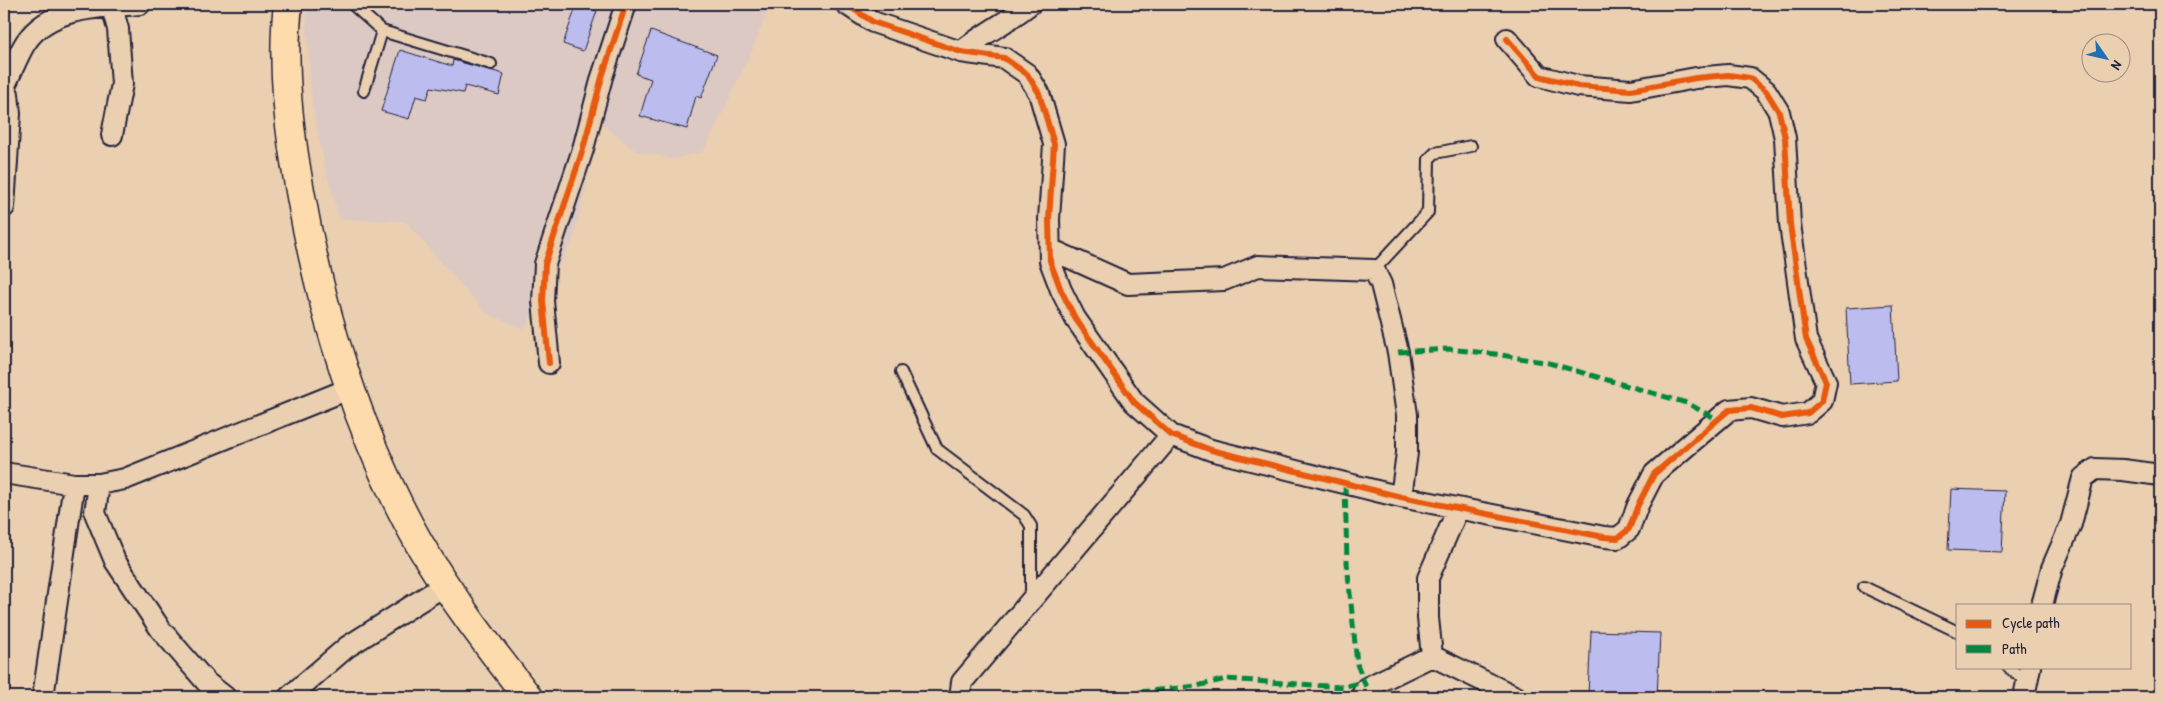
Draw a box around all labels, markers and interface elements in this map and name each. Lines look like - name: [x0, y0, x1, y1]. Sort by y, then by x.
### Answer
- north arrow: [2082, 32, 2132, 82]
- text: N: [2107, 57, 2127, 74]
- legend: [1956, 604, 2132, 668]
- text: Cycle path: [2002, 612, 2060, 633]
- text: Path: [2002, 638, 2027, 659]

